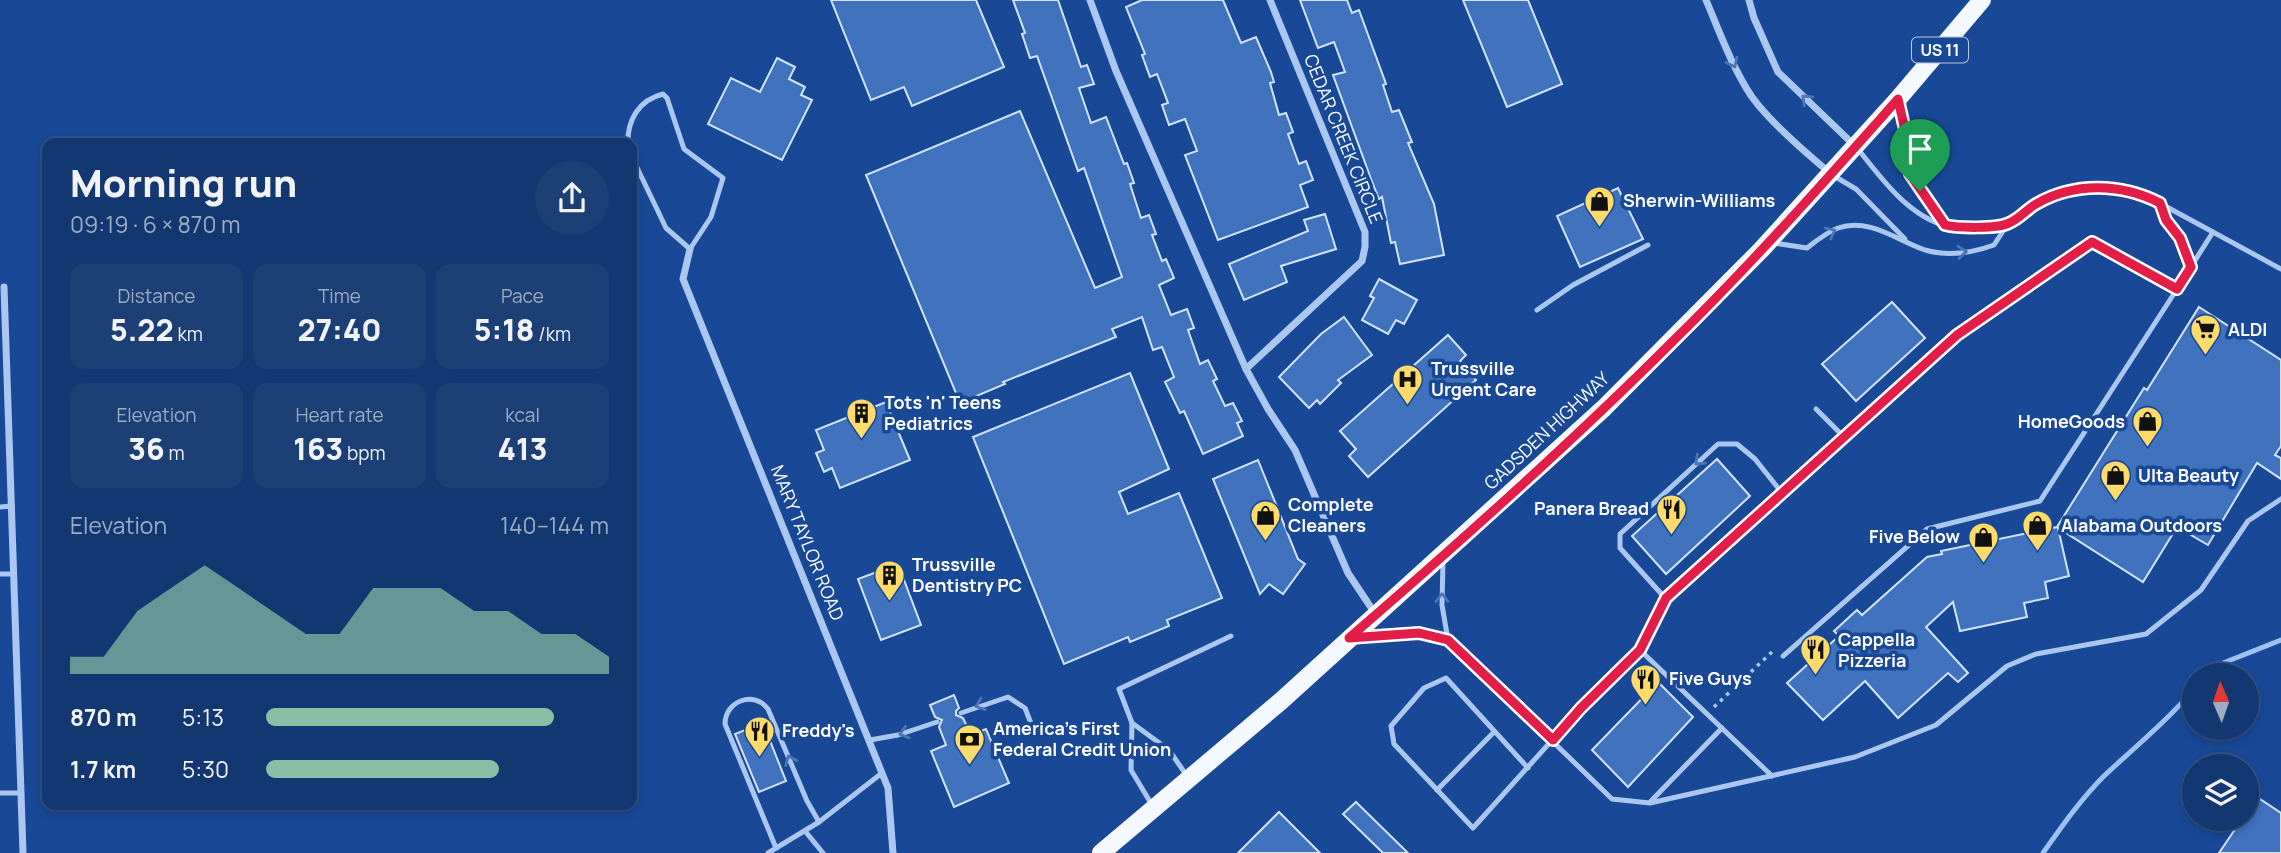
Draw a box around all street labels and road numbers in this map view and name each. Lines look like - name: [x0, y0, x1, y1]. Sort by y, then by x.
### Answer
- road number: US 11: [1912, 38, 1968, 62]
- street label: CEDAR CREEK CIRCLE: [1299, 50, 1389, 227]
- street label: GADSDEN HIGHWAY: [1479, 365, 1615, 495]
- street label: MARY TAYLOR ROAD: [766, 461, 850, 624]

